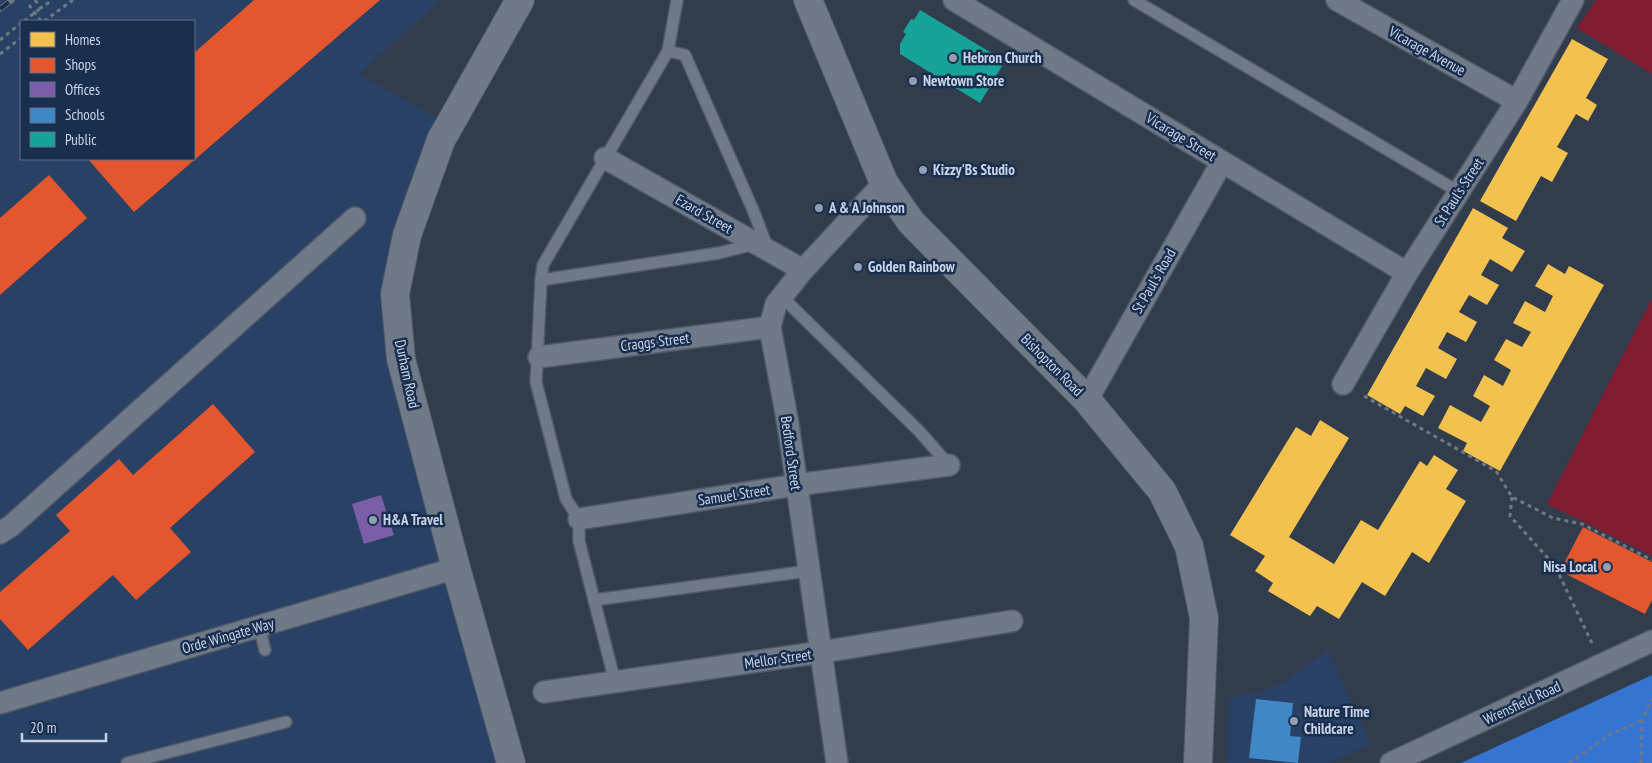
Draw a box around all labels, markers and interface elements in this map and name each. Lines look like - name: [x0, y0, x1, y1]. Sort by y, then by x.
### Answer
- legend: [20, 20, 195, 160]
- street label: Vicarage Avenue: [1385, 21, 1469, 79]
- text: Homes: [65, 30, 101, 49]
- place label: Hebron Church: [963, 48, 1042, 67]
- marker: Hebron Church: [947, 52, 959, 64]
- text: Shops: [65, 55, 96, 74]
- place label: Newtown Store: [923, 71, 1004, 90]
- marker: Newtown Store: [907, 75, 919, 87]
- text: Offices: [65, 80, 100, 99]
- text: Schools: [65, 105, 105, 124]
- street label: Vicarage Street: [1142, 108, 1220, 165]
- text: Public: [65, 130, 97, 149]
- street label: St Paul's Street: [1430, 154, 1488, 229]
- place label: Kizzy'Bs Studio: [933, 160, 1015, 179]
- marker: Kizzy'Bs Studio: [917, 164, 929, 176]
- street label: Ezard Street: [672, 190, 736, 237]
- place label: A & A Johnson: [828, 198, 905, 217]
- marker: A & A Johnson: [813, 202, 825, 214]
- street label: St Paul's Road: [1127, 245, 1180, 317]
- place label: Golden Rainbow: [868, 257, 956, 276]
- marker: Golden Rainbow: [852, 261, 864, 273]
- street label: Craggs Street: [620, 328, 690, 355]
- street label: Bishopton Road: [1017, 329, 1088, 400]
- street label: Durham Road: [391, 338, 424, 410]
- street label: Bedford Street: [777, 415, 806, 491]
- street label: Samuel Street: [697, 479, 771, 510]
- place label: H&A Travel: [383, 510, 443, 529]
- marker: H&A Travel: [367, 514, 379, 526]
- place label: Nisa Local: [1543, 557, 1597, 576]
- marker: Nisa Local: [1601, 561, 1613, 573]
- street label: Orde Wingate Way: [180, 613, 276, 658]
- street label: Mellor Street: [743, 644, 813, 673]
- street label: Wrensfield Road: [1480, 676, 1563, 729]
- place label: Nature Time Childcare: [1304, 702, 1370, 738]
- scale bar: [22, 710, 106, 742]
- marker: Nature Time Childcare: [1288, 715, 1300, 727]
- text: 20 m: [30, 718, 56, 737]

